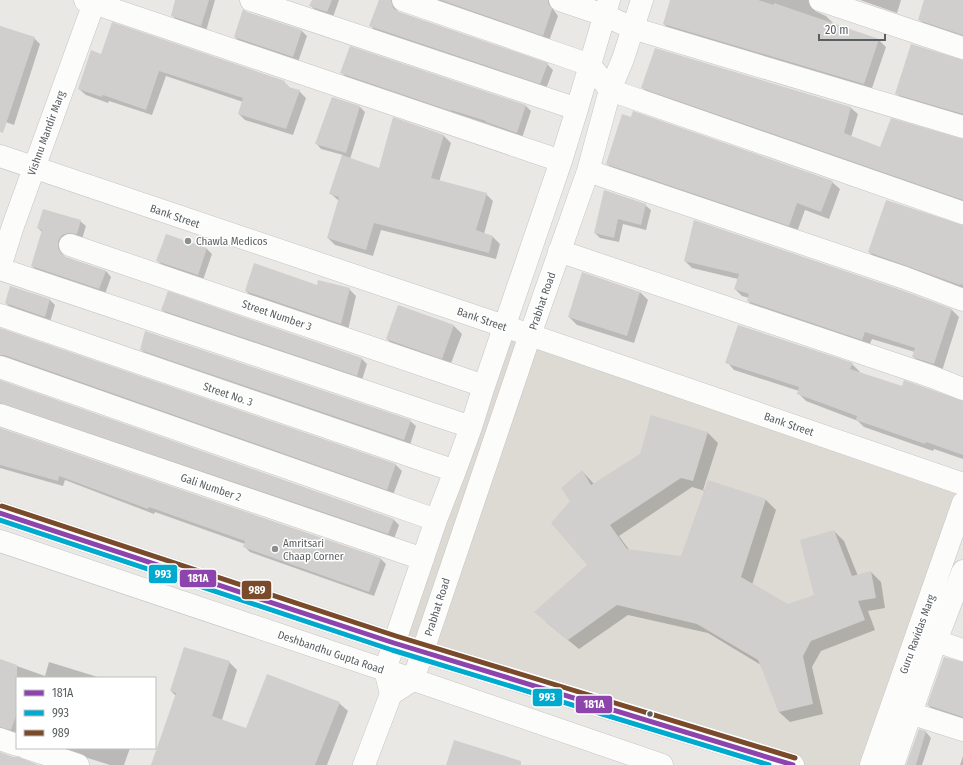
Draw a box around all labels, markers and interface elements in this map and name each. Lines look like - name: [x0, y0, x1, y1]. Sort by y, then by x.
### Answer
- scale bar: [819, 16, 885, 42]
- text: 20 m: [825, 23, 849, 37]
- street label: Vishnu Mandir Marg: [25, 88, 68, 177]
- street label: Bank Street: [148, 202, 202, 231]
- place label: Chawla Medicos: [196, 235, 268, 248]
- marker: Chawla Medicos: [183, 236, 193, 246]
- street label: Prabhat Road: [526, 270, 558, 332]
- street label: Street Number 3: [240, 297, 314, 334]
- street label: Bank Street: [455, 305, 509, 334]
- street label: Street No. 3: [201, 380, 255, 409]
- street label: Bank Street: [762, 410, 816, 439]
- street label: Gali Number 2: [179, 471, 243, 504]
- place label: Amritsari Chaap Corner: [283, 537, 344, 563]
- marker: Amritsari Chaap Corner: [270, 544, 280, 554]
- line badge: 993: [148, 564, 178, 584]
- text: 993: [155, 568, 171, 581]
- line badge: 181A: [179, 569, 217, 588]
- text: 181A: [188, 572, 209, 585]
- street label: Prabhat Road: [422, 576, 453, 638]
- line badge: 989: [241, 580, 272, 600]
- text: 989: [248, 584, 266, 597]
- street label: Guru Ravidas Marg: [897, 592, 938, 676]
- street label: Deshbandhu Gupta Road: [276, 628, 386, 677]
- legend: [16, 677, 156, 749]
- text: 181A: [52, 686, 74, 700]
- line badge: 993: [532, 688, 563, 707]
- text: 993: [539, 691, 555, 704]
- line badge: 181A: [575, 695, 613, 714]
- text: 181A: [584, 698, 605, 711]
- text: 993: [52, 706, 69, 720]
- unlabelled marker: [645, 709, 655, 719]
- text: 989: [52, 726, 70, 740]

